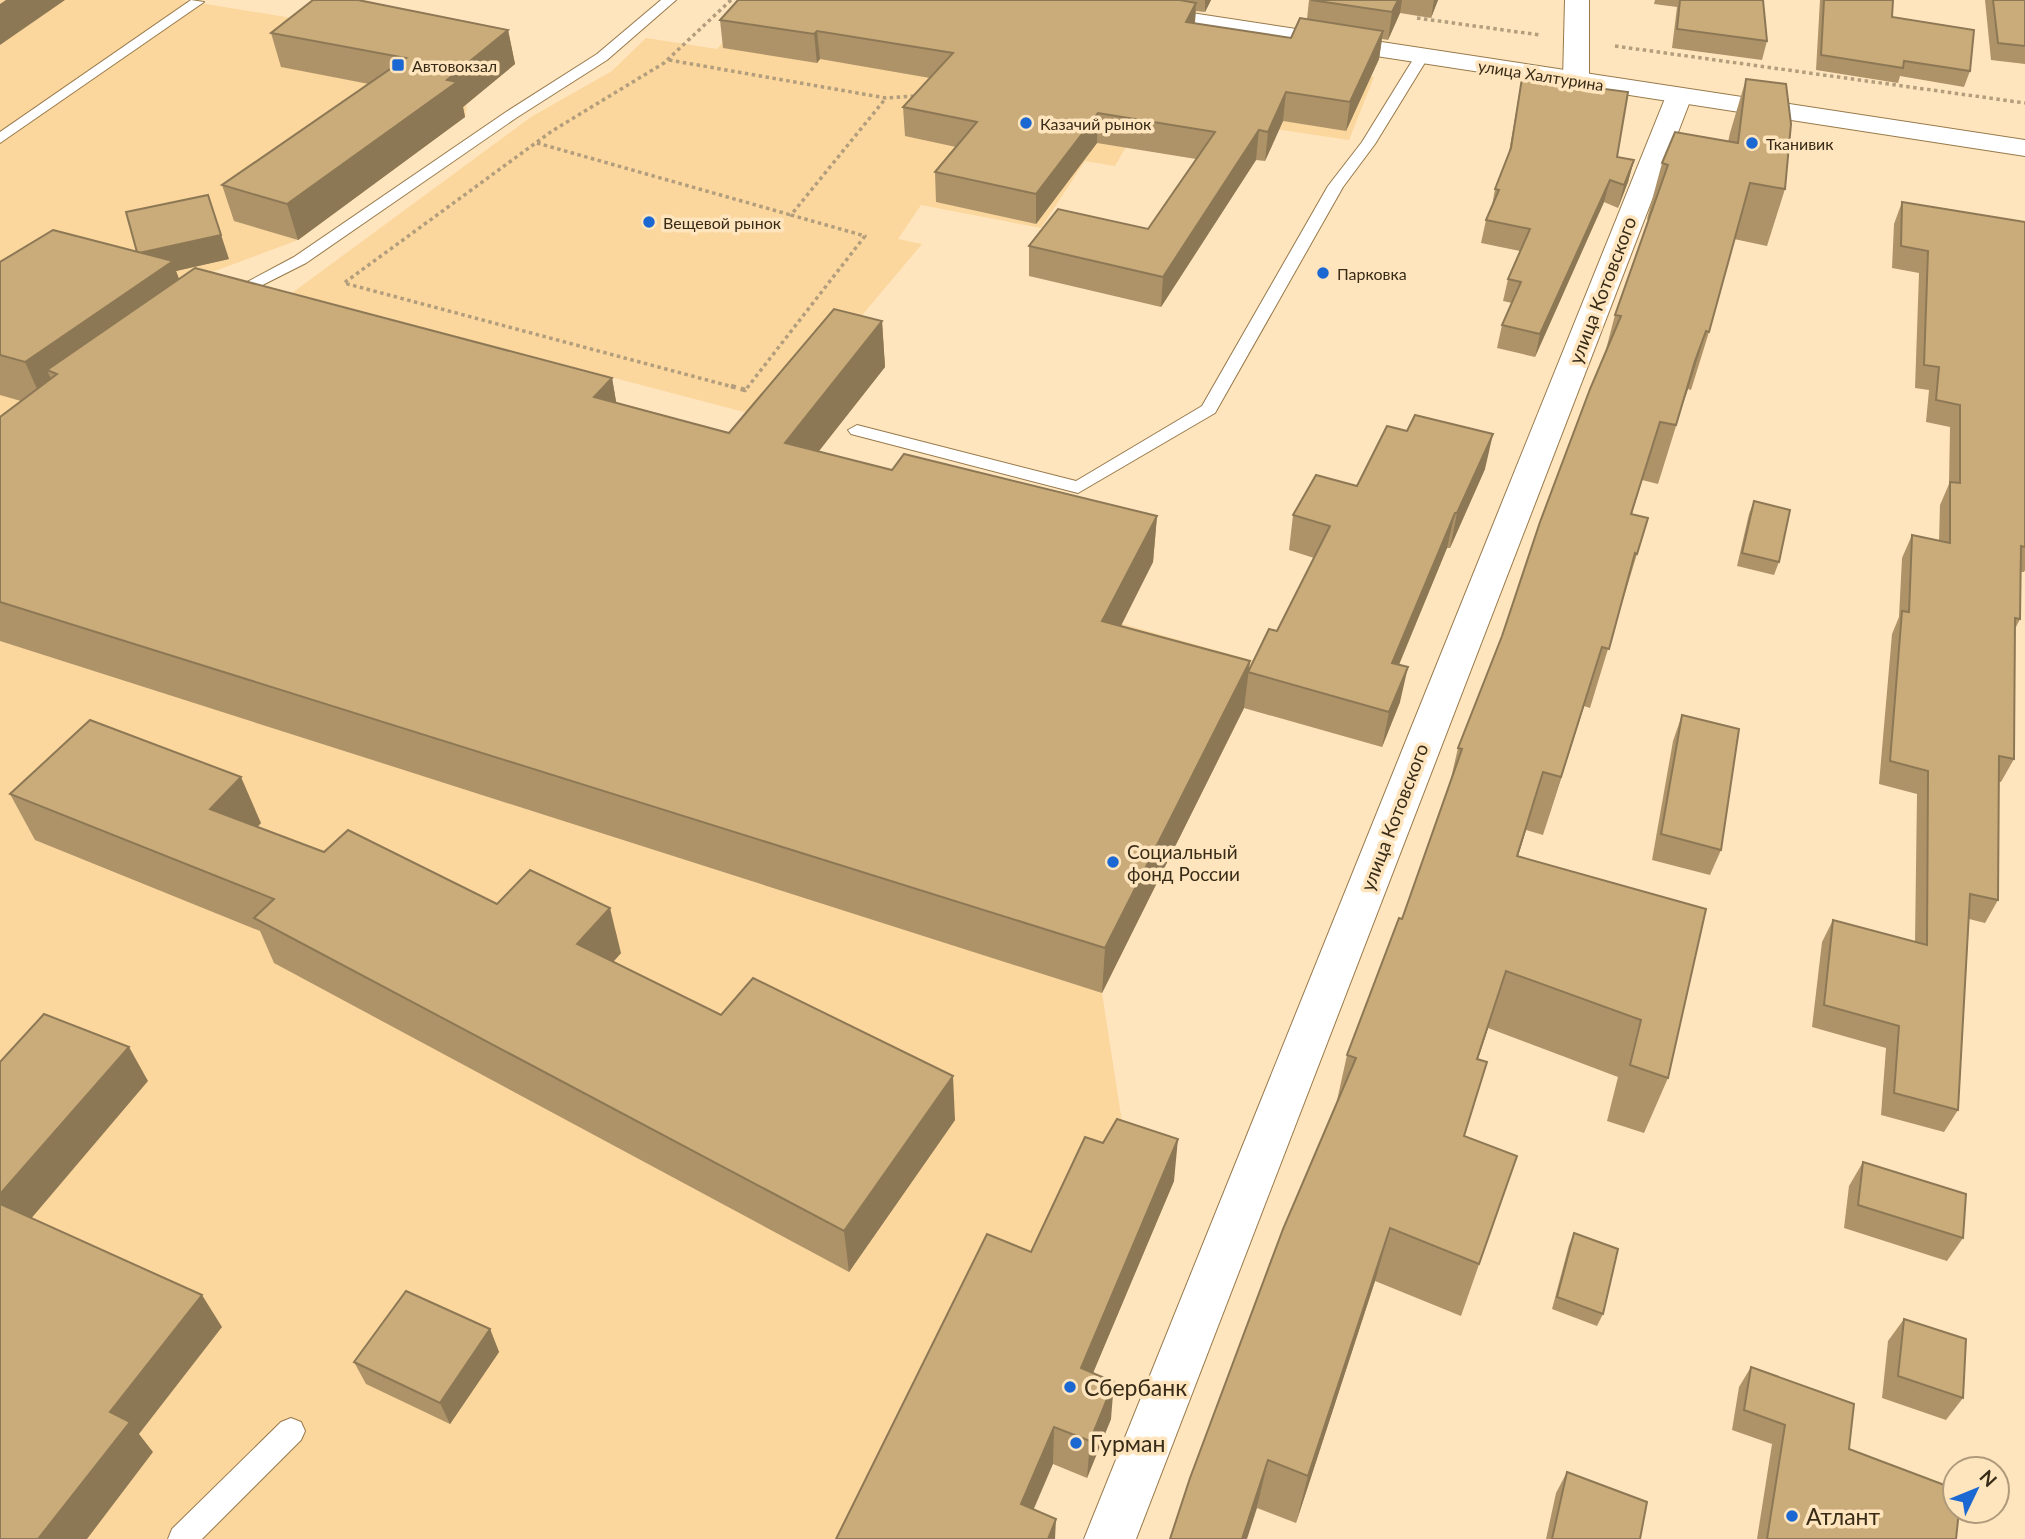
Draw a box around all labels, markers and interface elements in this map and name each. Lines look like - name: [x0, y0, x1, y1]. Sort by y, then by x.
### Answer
- place label: Автовокзал: [412, 56, 497, 75]
- street label: улица Халтурина: [1477, 56, 1605, 94]
- marker: Автовокзал: [390, 57, 406, 73]
- place label: Казачий рынок: [1040, 114, 1152, 133]
- marker: Казачий рынок: [1018, 115, 1034, 131]
- place label: Тканивик: [1766, 134, 1834, 153]
- marker: Тканивик: [1744, 135, 1760, 151]
- place label: Вещевой рынок: [663, 213, 782, 232]
- street label: улица Котовского: [1563, 213, 1641, 367]
- marker: Вещевой рынок: [641, 214, 657, 230]
- place label: Парковка: [1337, 264, 1407, 283]
- marker: Парковка: [1315, 265, 1331, 281]
- street label: улица Котовского: [1355, 740, 1433, 894]
- place label: Социальный фонд России: [1127, 840, 1240, 885]
- marker: Социальный фонд России: [1105, 854, 1121, 870]
- place label: Сбербанк: [1084, 1373, 1187, 1401]
- marker: Сбербанк: [1062, 1379, 1078, 1395]
- place label: Гурман: [1090, 1429, 1165, 1457]
- marker: Гурман: [1068, 1435, 1084, 1451]
- north arrow: [1941, 1455, 2011, 1525]
- text: N: [1975, 1465, 2002, 1491]
- place label: Атлант: [1806, 1502, 1881, 1530]
- marker: Атлант: [1784, 1508, 1800, 1524]

